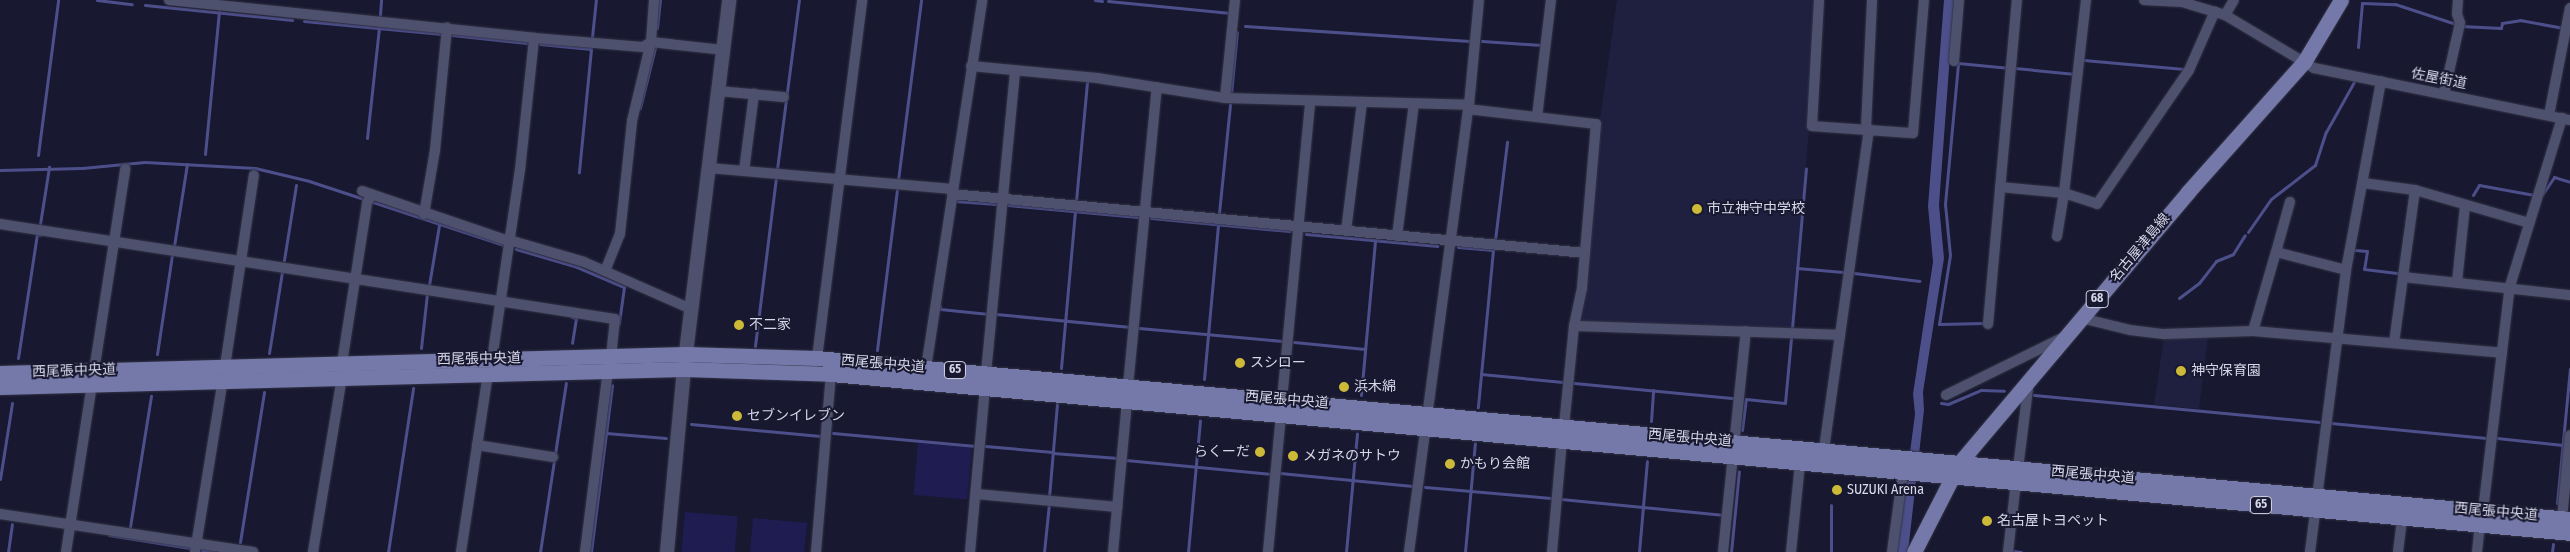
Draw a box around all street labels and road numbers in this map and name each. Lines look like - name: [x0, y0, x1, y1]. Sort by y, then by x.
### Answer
- street label: 佐屋街道: [2410, 65, 2468, 93]
- street label: 名古屋津島線: [2107, 210, 2173, 286]
- road number: 68: [2084, 290, 2110, 308]
- street label: 西尾張中央道: [437, 350, 521, 368]
- street label: 西尾張中央道: [840, 352, 926, 376]
- road number: 65: [944, 360, 966, 380]
- street label: 西尾張中央道: [32, 361, 116, 381]
- street label: 西尾張中央道: [1244, 388, 1330, 412]
- street label: 西尾張中央道: [1647, 426, 1733, 450]
- street label: 西尾張中央道: [2050, 463, 2136, 487]
- road number: 65: [2250, 496, 2272, 514]
- street label: 西尾張中央道: [2453, 500, 2539, 524]

